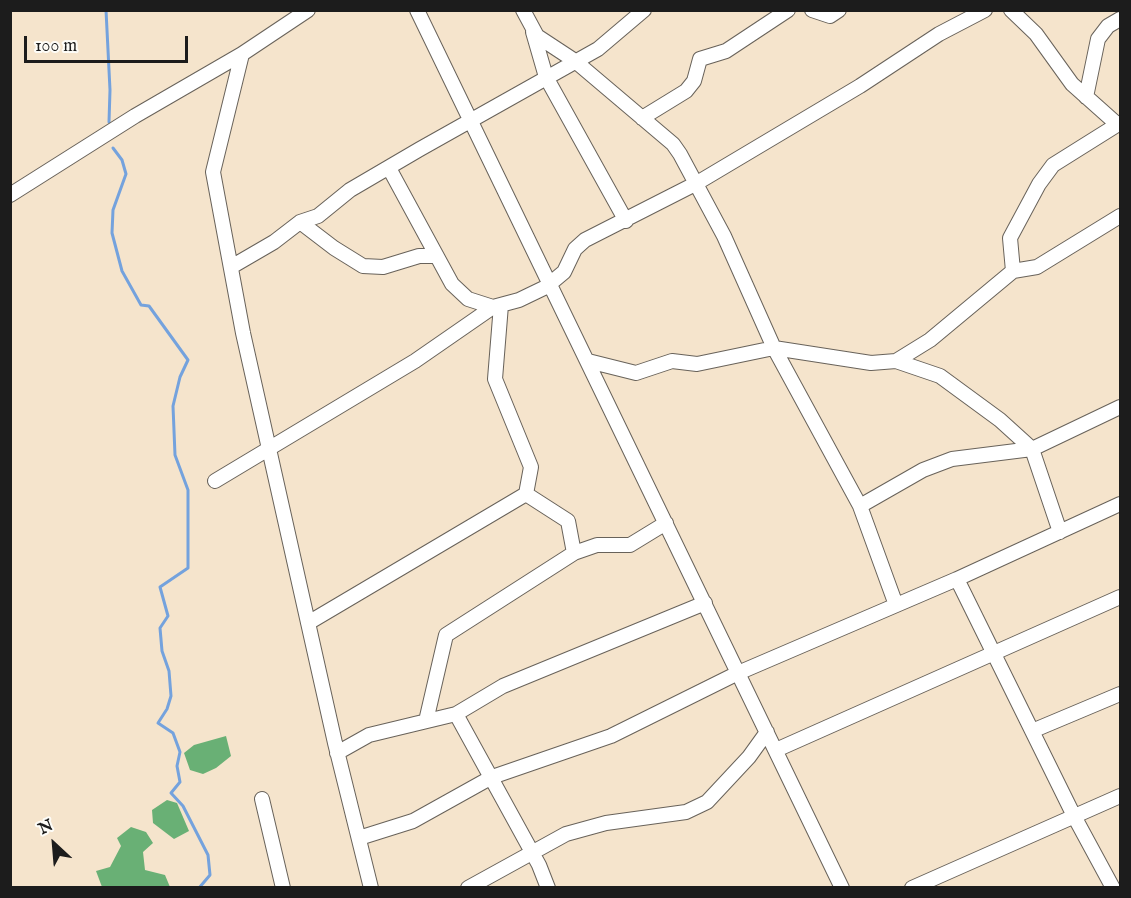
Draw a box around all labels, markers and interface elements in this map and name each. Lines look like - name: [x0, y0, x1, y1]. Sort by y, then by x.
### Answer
- scale bar: [27, 24, 190, 62]
- text: 100 m: [35, 35, 77, 58]
- north arrow: [24, 814, 84, 874]
- text: N: [36, 816, 57, 840]

